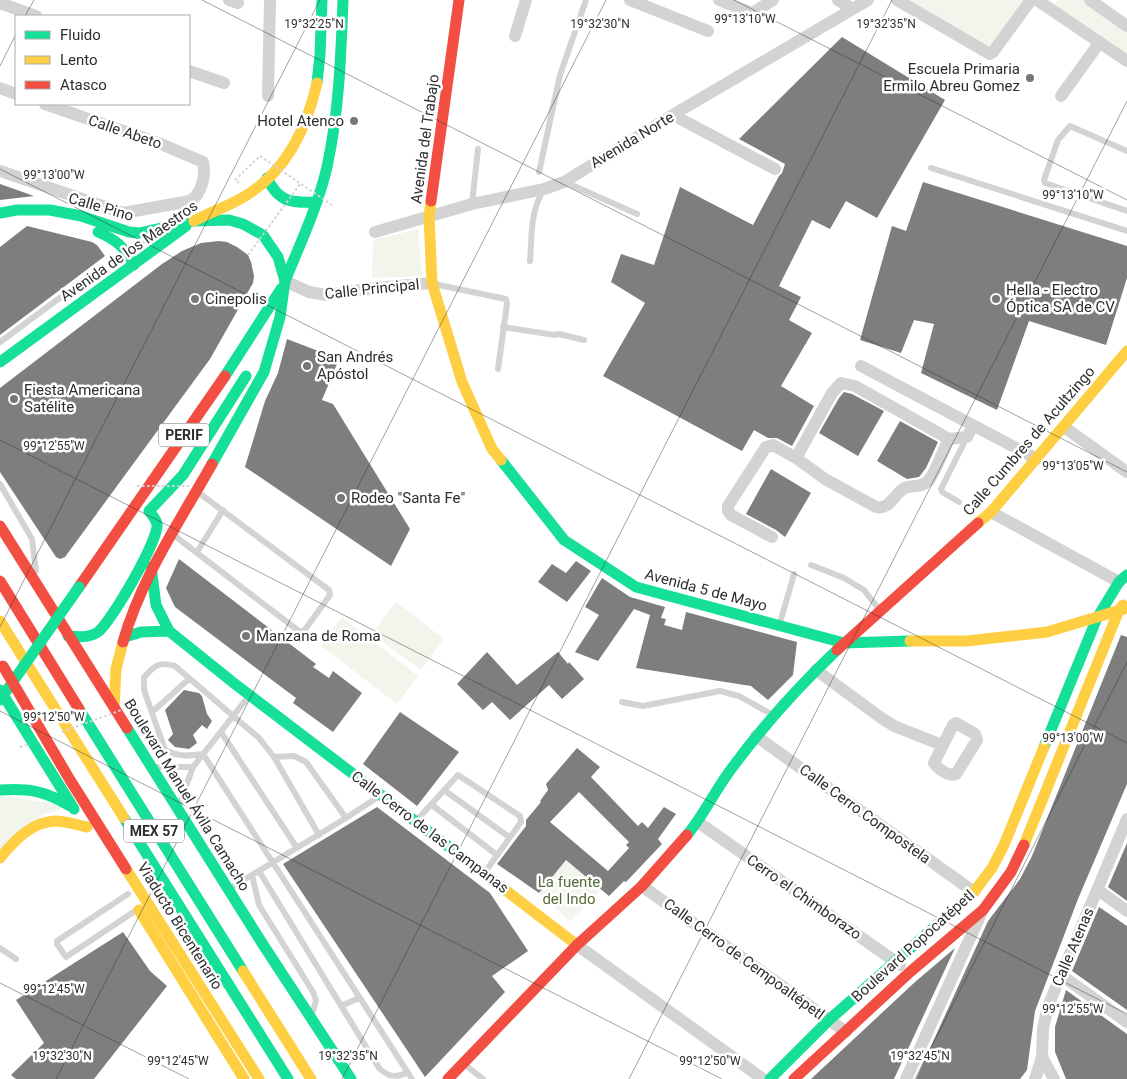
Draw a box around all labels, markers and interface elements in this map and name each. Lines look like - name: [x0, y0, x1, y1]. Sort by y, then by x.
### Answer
- text: 99°13'10"W: [714, 12, 776, 26]
- legend: [15, 15, 190, 105]
- text: 19°32'25"N: [284, 17, 344, 31]
- text: 19°32'30"N: [570, 17, 630, 31]
- text: 19°32'35"N: [856, 17, 916, 31]
- text: Fluido: [60, 26, 101, 44]
- text: Lento: [60, 51, 98, 69]
- place label: Escuela Primaria Ermilo Abreu Gomez: [883, 60, 1020, 95]
- marker: Escuela Primaria Ermilo Abreu Gomez: [1024, 72, 1036, 84]
- street label: Avenida del Trabajo: [407, 73, 443, 205]
- text: Atasco: [60, 76, 107, 94]
- street label: Avenida Norte: [587, 108, 677, 172]
- street label: Calle Abeto: [86, 111, 164, 153]
- place label: Hotel Atenco: [257, 112, 344, 130]
- marker: Hotel Atenco: [348, 115, 360, 127]
- text: 99°13'00"W: [23, 168, 85, 182]
- text: 99°13'10"W: [1042, 188, 1104, 202]
- street label: Calle Pino: [66, 189, 136, 225]
- street label: Avenida de los Maestros: [57, 197, 201, 305]
- street label: Calle Principal: [324, 275, 420, 303]
- place label: Hella - Electro Óptica SA de CV: [1006, 281, 1115, 316]
- place label: Cinepolis: [205, 290, 267, 308]
- marker: Cinepolis: [189, 293, 201, 305]
- marker: Hella - Electro Óptica SA de CV: [990, 293, 1002, 305]
- place label: San Andrés Apóstol: [317, 348, 393, 383]
- marker: San Andrés Apóstol: [301, 360, 313, 372]
- street label: Calle Cumbres de Acultzingo: [959, 363, 1099, 519]
- place label: Fiesta Americana Satélite: [24, 381, 141, 416]
- marker: Fiesta Americana Satélite: [8, 393, 20, 405]
- road number: PERIF: [159, 424, 209, 446]
- text: 99°12'55"W: [23, 439, 85, 453]
- text: 99°13'05"W: [1042, 459, 1104, 473]
- place label: Rodeo "Santa Fe": [351, 489, 465, 507]
- marker: Rodeo "Santa Fe": [335, 492, 347, 504]
- street label: Avenida 5 de Mayo: [643, 565, 769, 615]
- place label: Manzana de Roma: [256, 627, 381, 645]
- marker: Manzana de Roma: [240, 630, 252, 642]
- street label: Boulevard Manuel Ávila Camacho: [120, 696, 254, 894]
- text: 99°12'50"W: [23, 710, 85, 724]
- text: 99°13'00"W: [1042, 731, 1104, 745]
- street label: Calle Cerro Compostela: [796, 760, 934, 868]
- street label: Calle Cerro de las Campanas: [348, 767, 512, 897]
- road number: MEX 57: [124, 819, 184, 842]
- street label: Cerro el Chimborazo: [743, 851, 865, 943]
- street label: Viaducto Bicentenario: [134, 859, 226, 993]
- park label: La fuente del Indo: [538, 873, 600, 908]
- street label: Boulevard Popocatépetl: [848, 886, 978, 1006]
- street label: Calle Cerro de Cempoaltépetl: [660, 895, 828, 1023]
- street label: Calle Atenas: [1048, 905, 1098, 989]
- text: 99°12'45"W: [23, 982, 85, 996]
- text: 99°12'55"W: [1042, 1002, 1104, 1016]
- text: 19°32'30"N: [32, 1049, 92, 1063]
- text: 19°32'35"N: [318, 1049, 378, 1063]
- text: 19°32'45"N: [890, 1049, 950, 1063]
- text: 99°12'45"W: [147, 1054, 209, 1068]
- text: 99°12'50"W: [679, 1054, 741, 1068]

